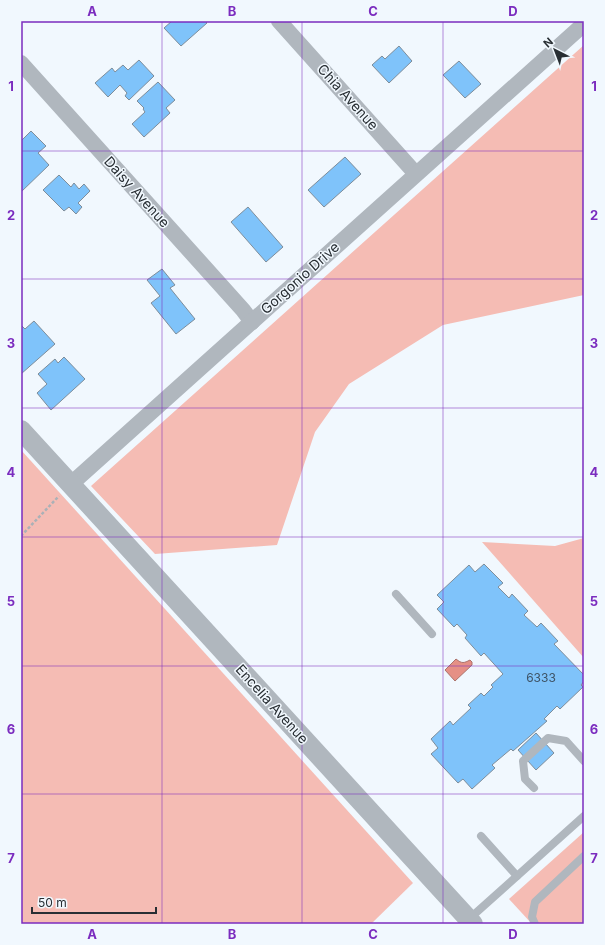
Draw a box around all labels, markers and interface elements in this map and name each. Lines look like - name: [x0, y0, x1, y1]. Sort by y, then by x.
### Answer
- text: A: [87, 3, 97, 19]
- text: B: [228, 3, 237, 19]
- text: C: [368, 3, 378, 19]
- text: D: [508, 3, 518, 19]
- north arrow: [535, 30, 575, 70]
- text: N: [541, 35, 556, 51]
- street label: Chia Avenue: [314, 60, 382, 133]
- text: 1: [8, 78, 14, 94]
- text: 1: [591, 78, 597, 94]
- street label: Daisy Avenue: [101, 153, 174, 231]
- text: 2: [7, 207, 15, 223]
- text: 2: [590, 207, 598, 223]
- street label: Gorgonio Drive: [257, 238, 342, 317]
- text: 3: [7, 335, 15, 351]
- text: 3: [590, 335, 598, 351]
- text: 4: [7, 464, 16, 480]
- text: 4: [590, 464, 599, 480]
- text: 5: [7, 593, 15, 609]
- text: 5: [590, 593, 598, 609]
- street label: Encelia Avenue: [232, 661, 312, 747]
- house number: 6333: [526, 670, 556, 685]
- text: 6: [7, 721, 15, 737]
- text: 6: [590, 721, 598, 737]
- text: 7: [7, 850, 15, 866]
- text: 7: [590, 850, 598, 866]
- scale bar: [32, 889, 156, 915]
- text: 50 m: [38, 895, 67, 910]
- text: A: [87, 926, 97, 942]
- text: B: [228, 926, 237, 942]
- text: C: [368, 926, 378, 942]
- text: D: [508, 926, 518, 942]

